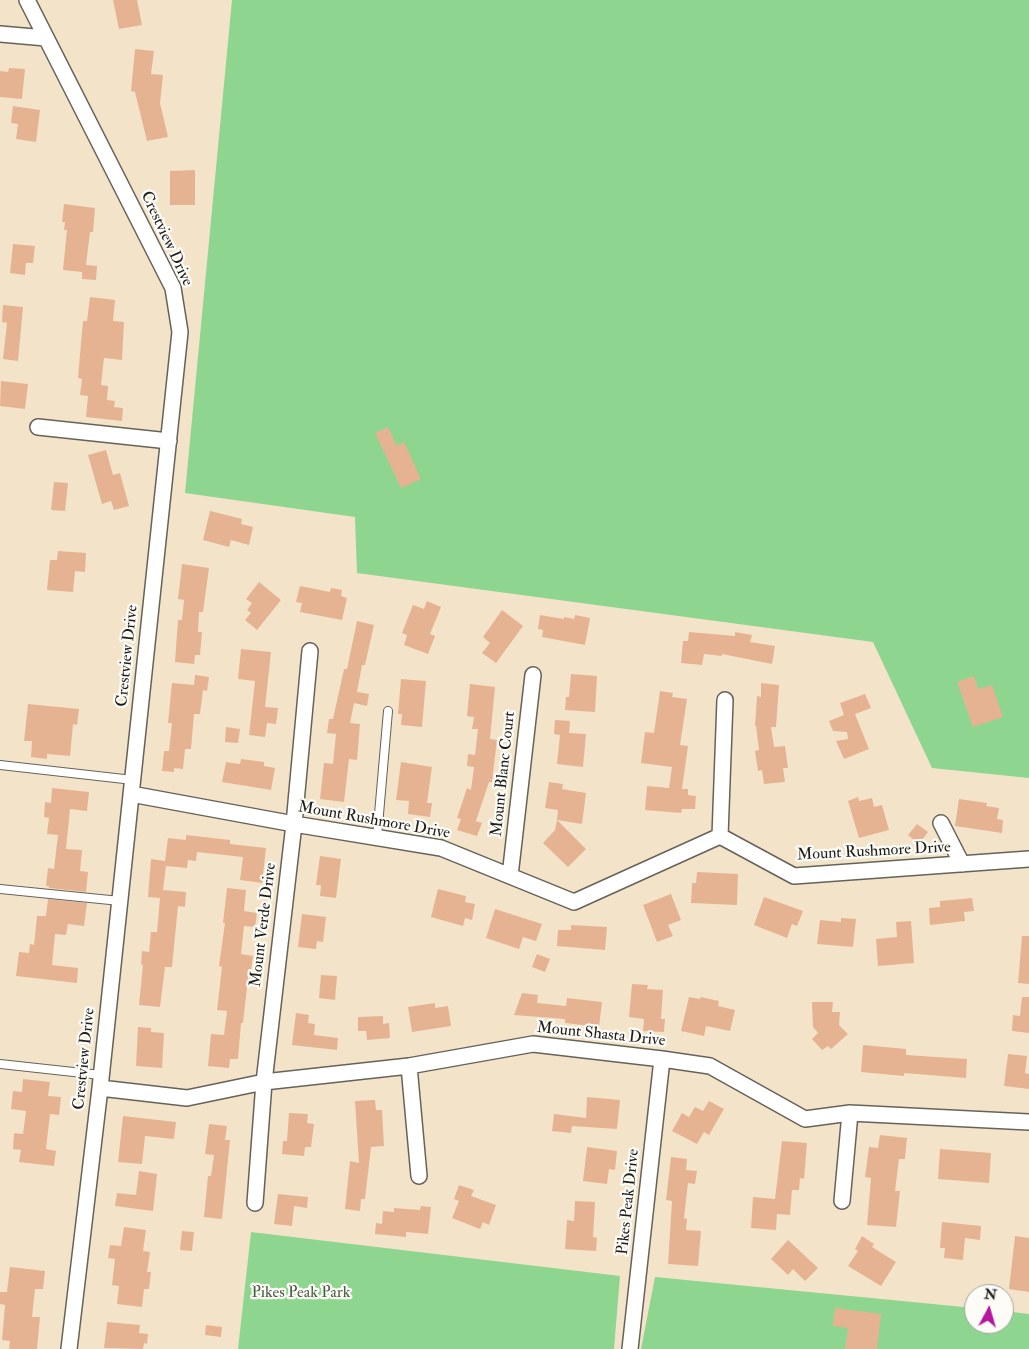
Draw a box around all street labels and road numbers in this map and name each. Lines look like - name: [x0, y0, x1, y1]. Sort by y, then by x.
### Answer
- street label: Crestview Drive: [136, 189, 196, 289]
- street label: Crestview Drive: [113, 604, 143, 708]
- street label: Mount Blanc Court: [488, 710, 520, 838]
- street label: Mount Rushmore Drive: [297, 798, 451, 844]
- street label: Mount Rushmore Drive: [797, 838, 951, 866]
- street label: Mount Verde Drive: [247, 862, 281, 988]
- street label: Crestview Drive: [70, 1007, 100, 1111]
- street label: Mount Shasta Drive: [536, 1019, 666, 1051]
- street label: Pikes Peak Drive: [614, 1148, 644, 1256]

